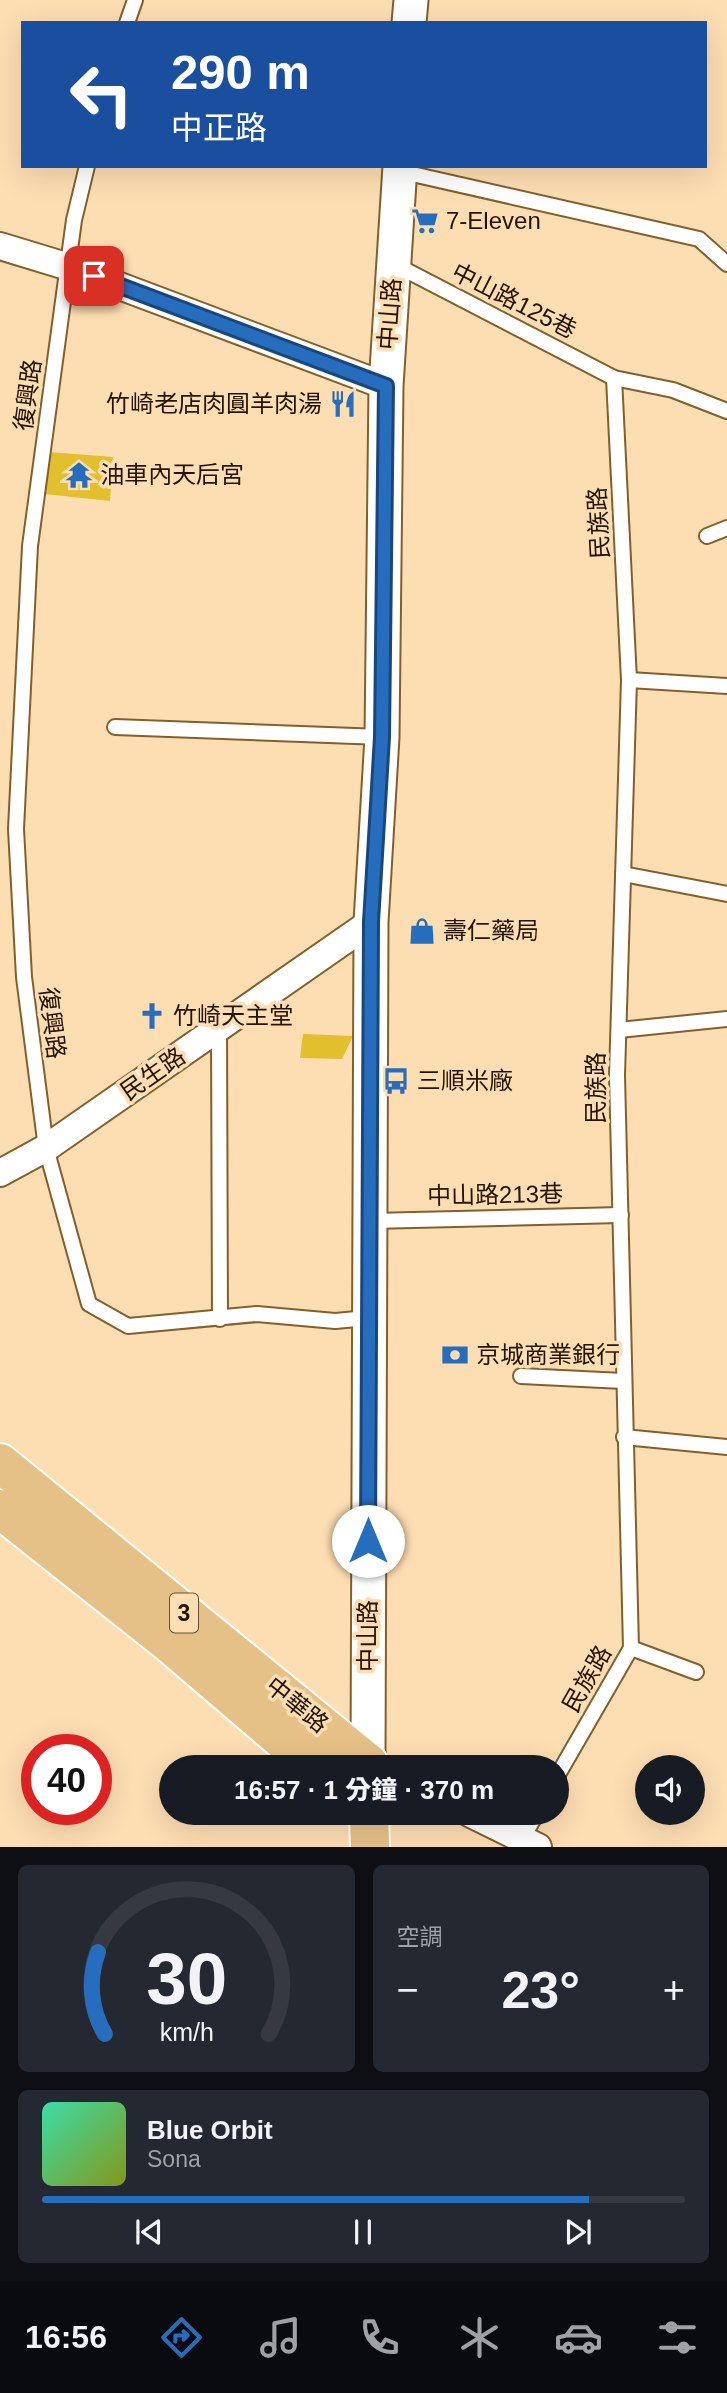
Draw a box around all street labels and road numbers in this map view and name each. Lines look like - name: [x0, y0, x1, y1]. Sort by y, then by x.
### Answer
- street label: 中山路125巷: [447, 258, 581, 343]
- street label: 中山路: [374, 277, 405, 351]
- street label: 復興路: [9, 357, 46, 432]
- street label: 民族路: [583, 486, 614, 560]
- street label: 復興路: [35, 986, 70, 1060]
- street label: 民生路: [115, 1042, 190, 1105]
- street label: 民族路: [582, 1052, 609, 1124]
- street label: 中山路213巷: [427, 1180, 563, 1209]
- road number: 3: [170, 1594, 198, 1632]
- street label: 中山路: [354, 1600, 381, 1672]
- street label: 民族路: [557, 1641, 616, 1717]
- street label: 中華路: [261, 1671, 334, 1738]

